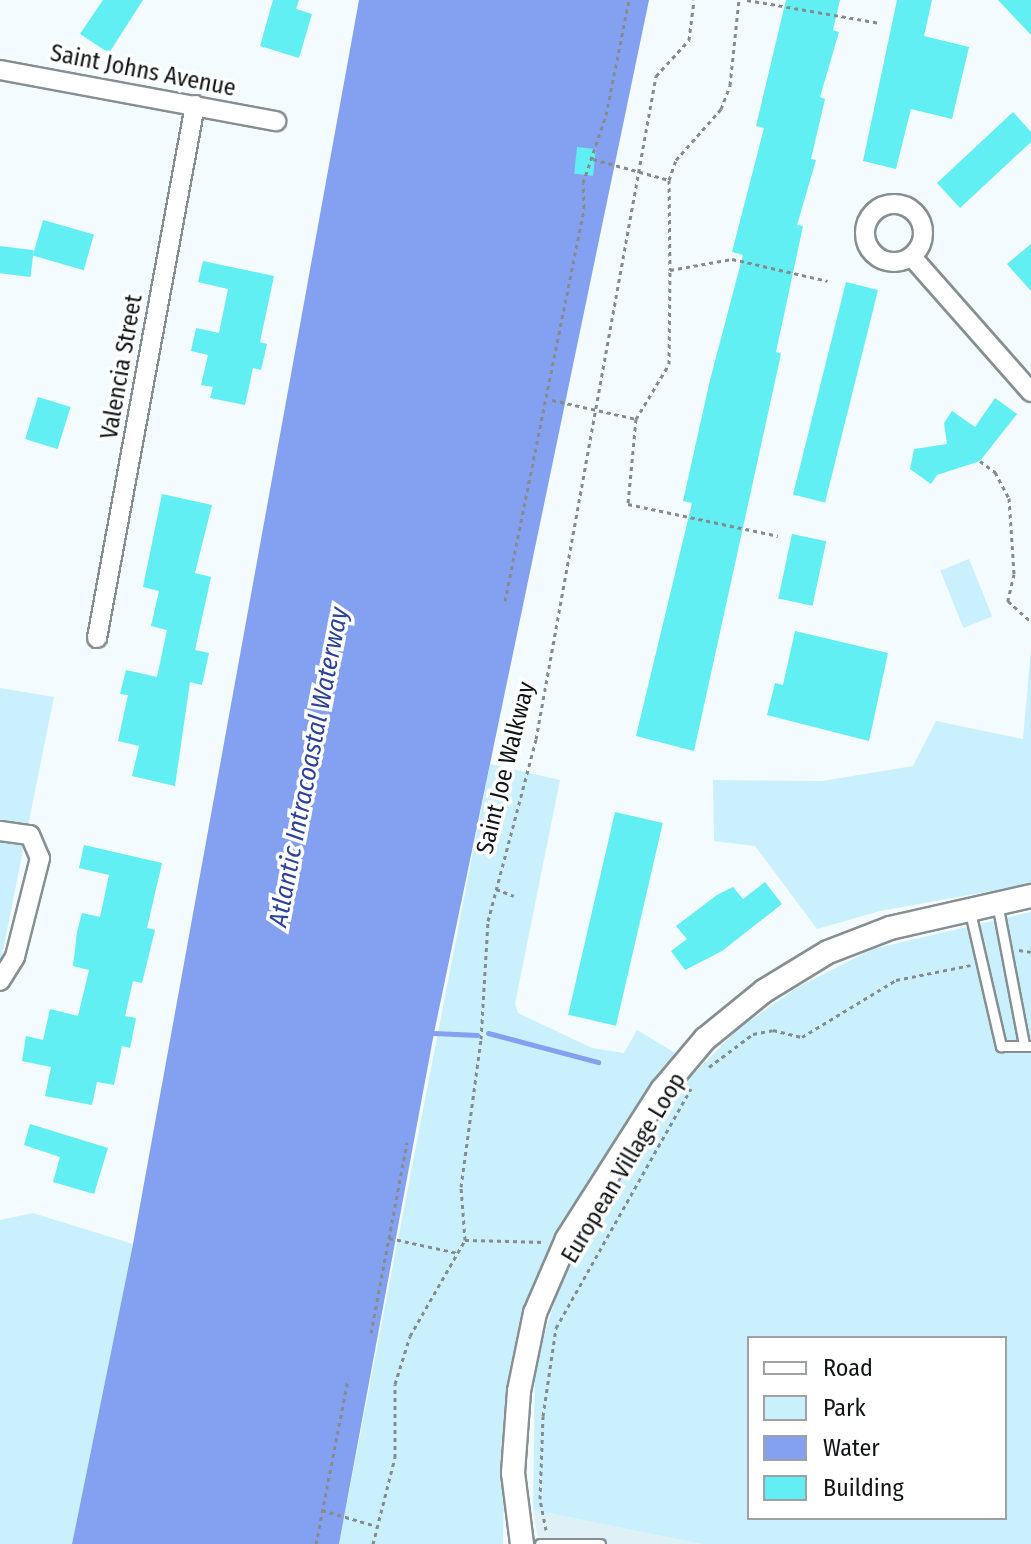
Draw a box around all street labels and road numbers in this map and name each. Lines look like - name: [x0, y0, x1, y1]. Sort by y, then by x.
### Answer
- street label: Saint Johns Avenue: [48, 39, 238, 103]
- street label: Valencia Street: [95, 292, 149, 442]
- street label: Saint Joe Walkway: [471, 679, 541, 857]
- street label: European Village Loop: [556, 1068, 692, 1268]

